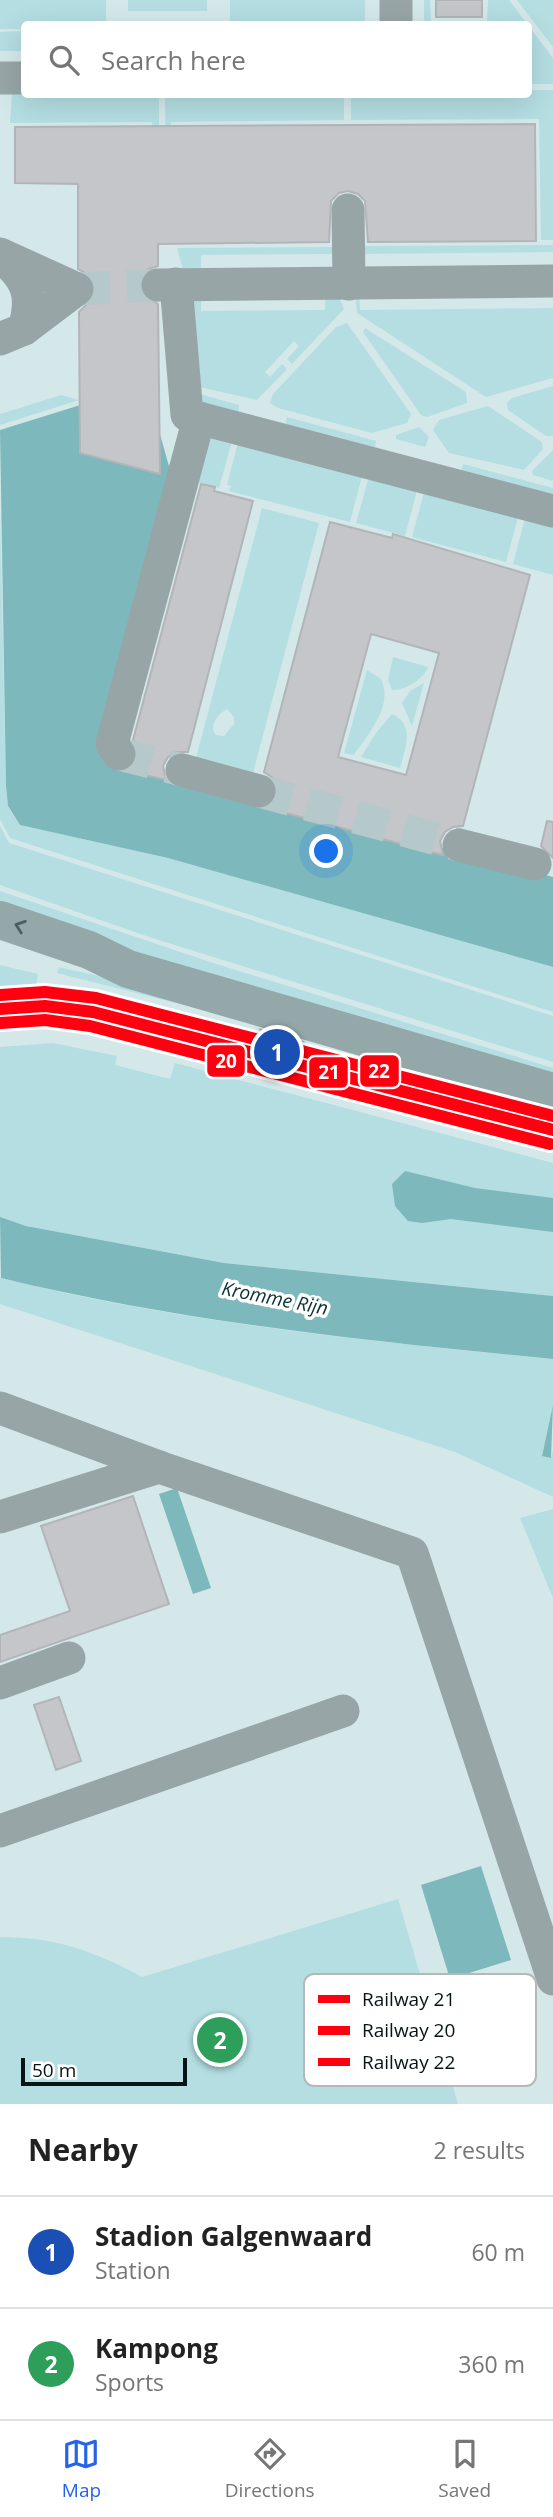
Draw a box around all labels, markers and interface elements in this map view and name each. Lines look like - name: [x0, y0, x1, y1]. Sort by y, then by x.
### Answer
- search box: [21, 21, 532, 98]
- icon: search: [45, 41, 83, 79]
- text: Search here: [101, 42, 246, 78]
- your location: [309, 834, 343, 868]
- one-way arrow: [14, 920, 26, 934]
- pin: 1: [254, 1026, 300, 1078]
- line badge: 20: [206, 1044, 246, 1078]
- text: 20: [215, 1048, 237, 1074]
- line badge: 22: [359, 1054, 400, 1088]
- line badge: 21: [308, 1056, 349, 1089]
- text: 22: [368, 1058, 390, 1084]
- text: 21: [318, 1059, 340, 1085]
- water label: Kromme Rijn: [220, 1275, 330, 1321]
- legend: [304, 1974, 536, 2086]
- text: Railway 21: [362, 1986, 455, 2012]
- pin: 2: [197, 2014, 243, 2066]
- text: Railway 20: [362, 2017, 455, 2043]
- text: Railway 22: [362, 2049, 455, 2075]
- scale bar: [21, 2055, 187, 2087]
- text: 50 m: [32, 2057, 76, 2083]
- text: Nearby: [28, 2129, 138, 2170]
- text: 2 results: [434, 2134, 525, 2166]
- text: Stadion Galgenwaard: [95, 2218, 372, 2254]
- text: 1: [44, 2236, 58, 2268]
- text: 60 m: [471, 2236, 525, 2268]
- text: Station: [95, 2254, 171, 2286]
- text: Kampong: [95, 2330, 218, 2366]
- text: 2: [44, 2348, 58, 2380]
- text: 360 m: [458, 2348, 525, 2380]
- text: Sports: [95, 2366, 164, 2398]
- tab: Map: [62, 2435, 101, 2503]
- tab: Directions: [225, 2435, 315, 2503]
- tab: Saved: [438, 2435, 491, 2503]

